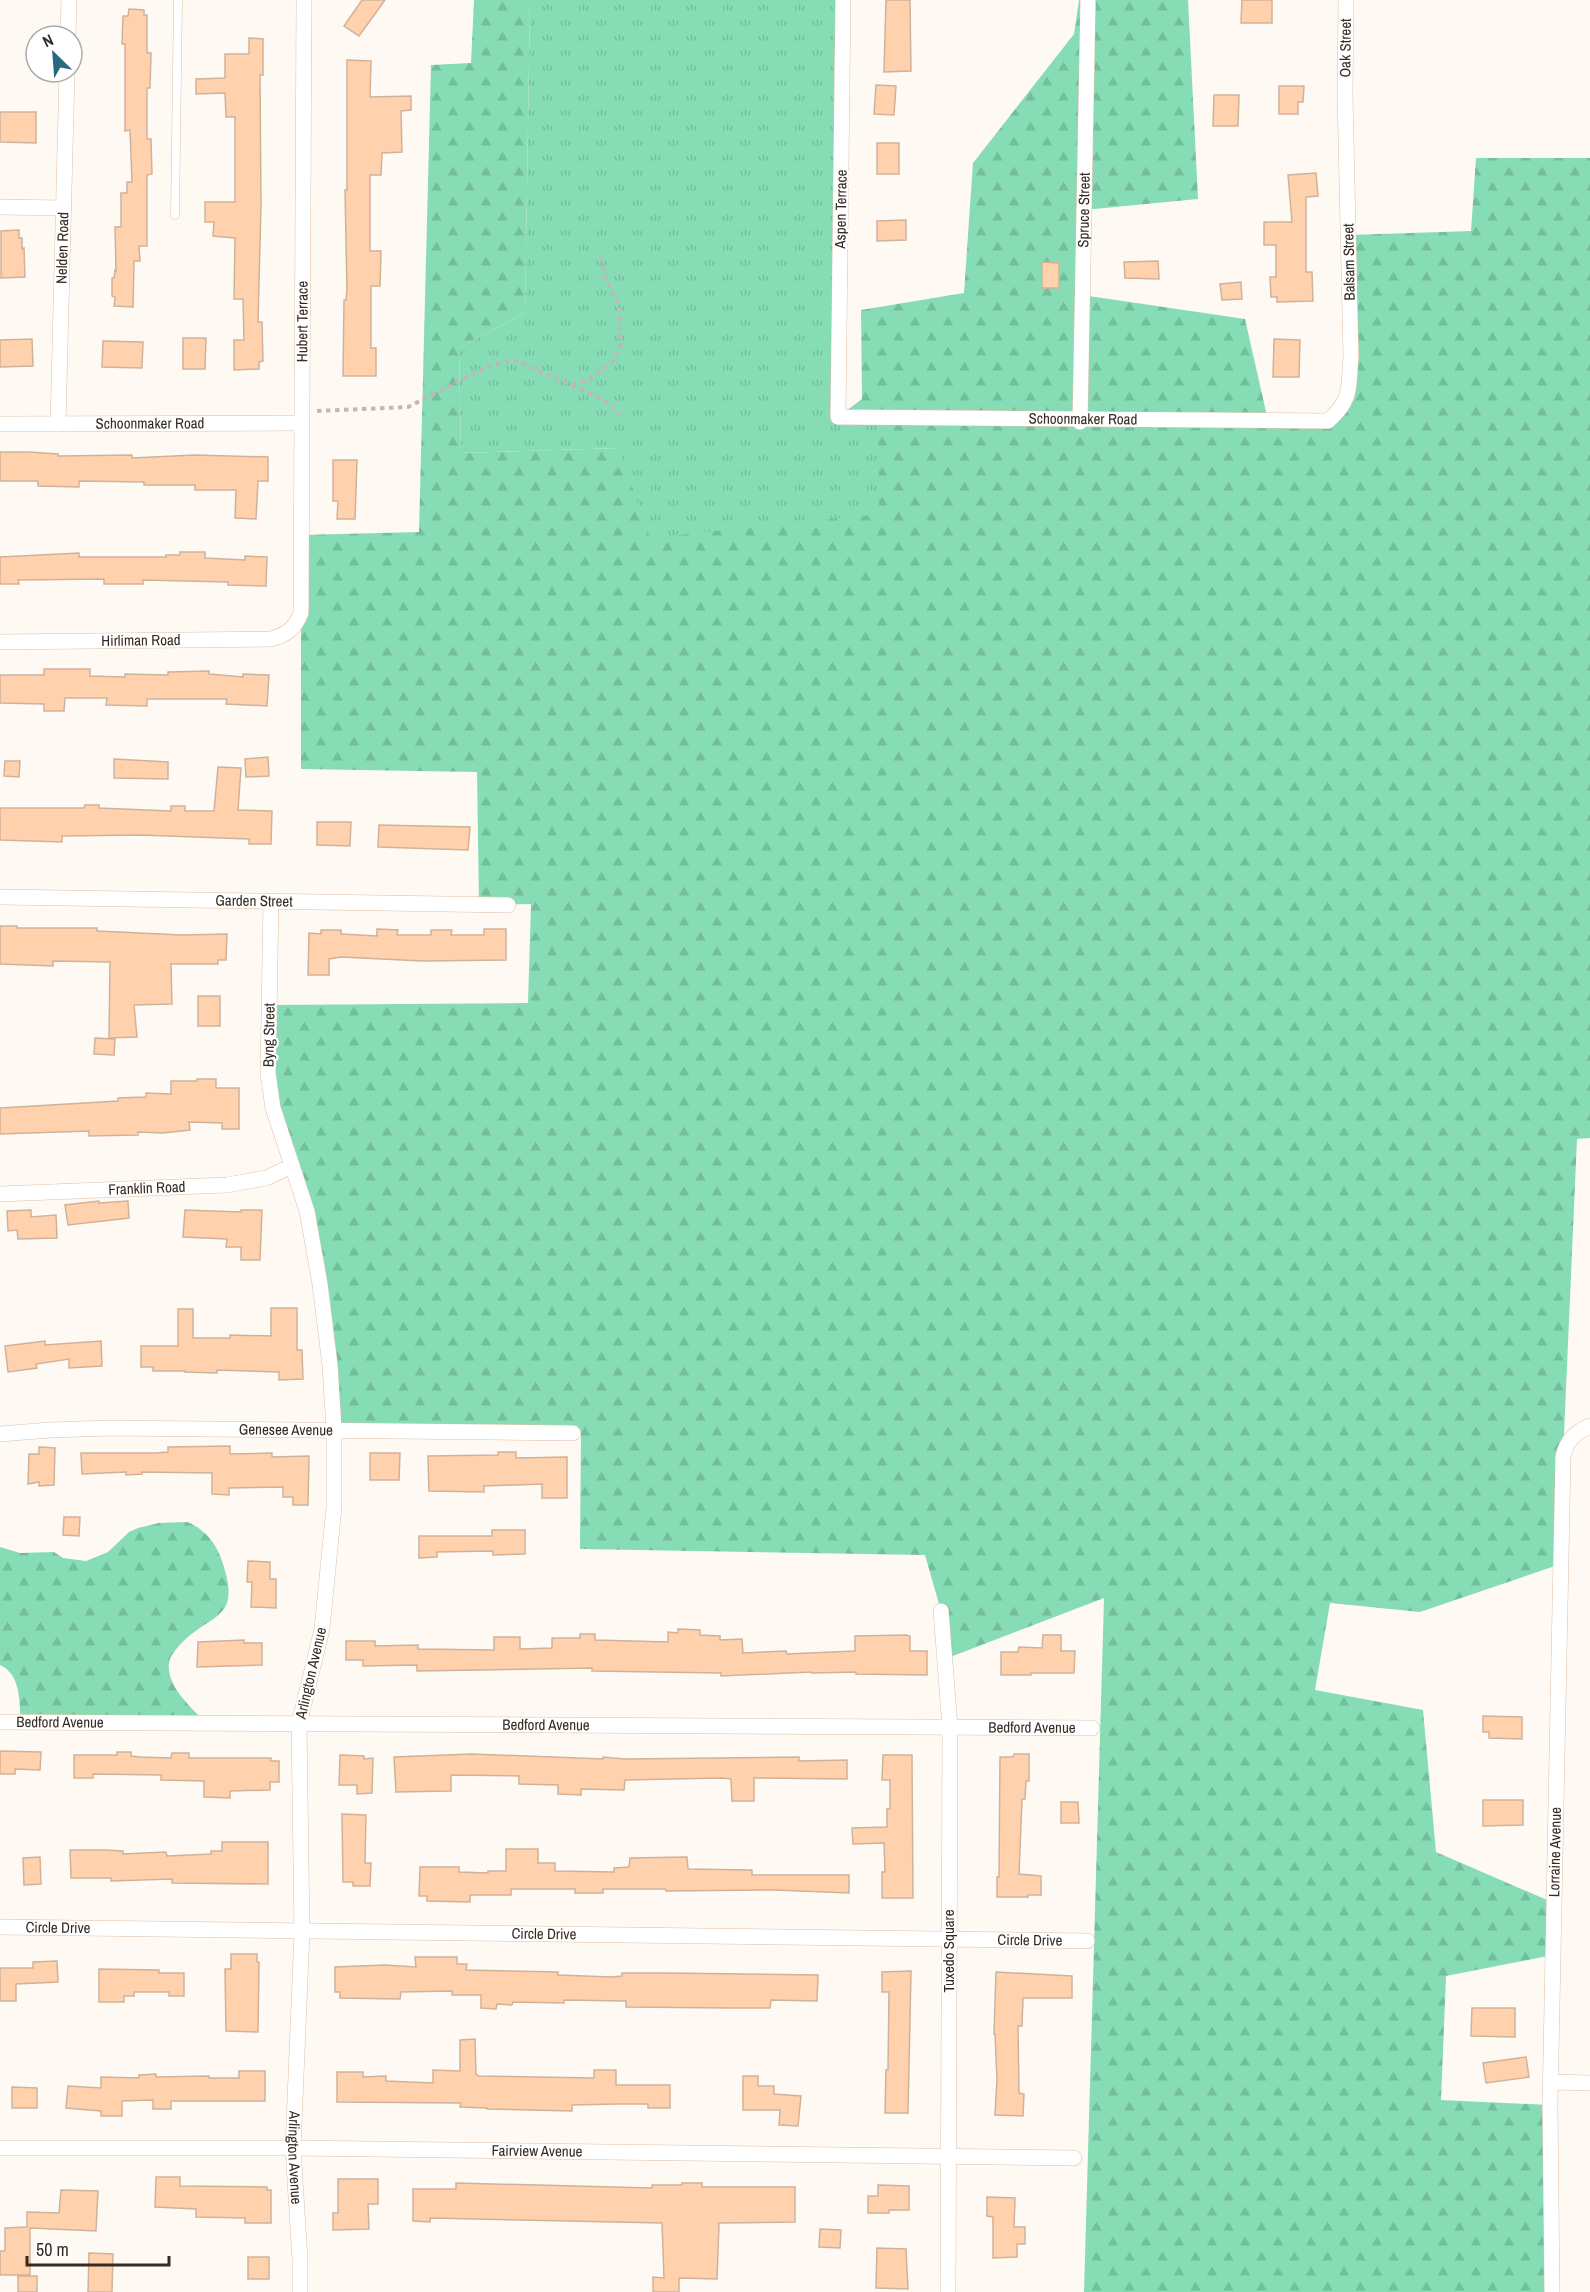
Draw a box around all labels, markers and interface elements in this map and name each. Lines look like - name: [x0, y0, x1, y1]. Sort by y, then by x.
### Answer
- street label: Oak Street: [1334, 18, 1356, 77]
- north arrow: [24, 24, 84, 84]
- text: N: [39, 28, 57, 52]
- street label: Aspen Terrace: [829, 169, 852, 250]
- street label: Spruce Street: [1072, 172, 1095, 248]
- street label: Nelden Road: [51, 212, 73, 284]
- street label: Balsam Street: [1337, 223, 1360, 301]
- street label: Hubert Terrace: [291, 281, 313, 362]
- street label: Schoonmaker Road: [1028, 408, 1137, 429]
- street label: Schoonmaker Road: [96, 412, 204, 434]
- street label: Hirliman Road: [101, 629, 181, 651]
- street label: Garden Street: [215, 889, 293, 912]
- street label: Byng Street: [257, 1002, 280, 1067]
- street label: Franklin Road: [108, 1176, 186, 1200]
- street label: Genesee Avenue: [239, 1418, 333, 1440]
- street label: Arlington Avenue: [290, 1625, 331, 1722]
- street label: Bedford Avenue: [16, 1711, 104, 1733]
- street label: Bedford Avenue: [502, 1714, 590, 1735]
- street label: Bedford Avenue: [988, 1716, 1076, 1738]
- street label: Lorraine Avenue: [1543, 1807, 1566, 1897]
- street label: Tuxedo Square: [938, 1909, 959, 1993]
- street label: Circle Drive: [25, 1916, 91, 1938]
- street label: Circle Drive: [511, 1923, 577, 1944]
- street label: Circle Drive: [997, 1929, 1063, 1951]
- street label: Arlington Avenue: [283, 2110, 308, 2205]
- street label: Fairview Avenue: [491, 2140, 583, 2162]
- scale bar: [27, 2229, 170, 2267]
- text: 50 m: [36, 2237, 69, 2262]

